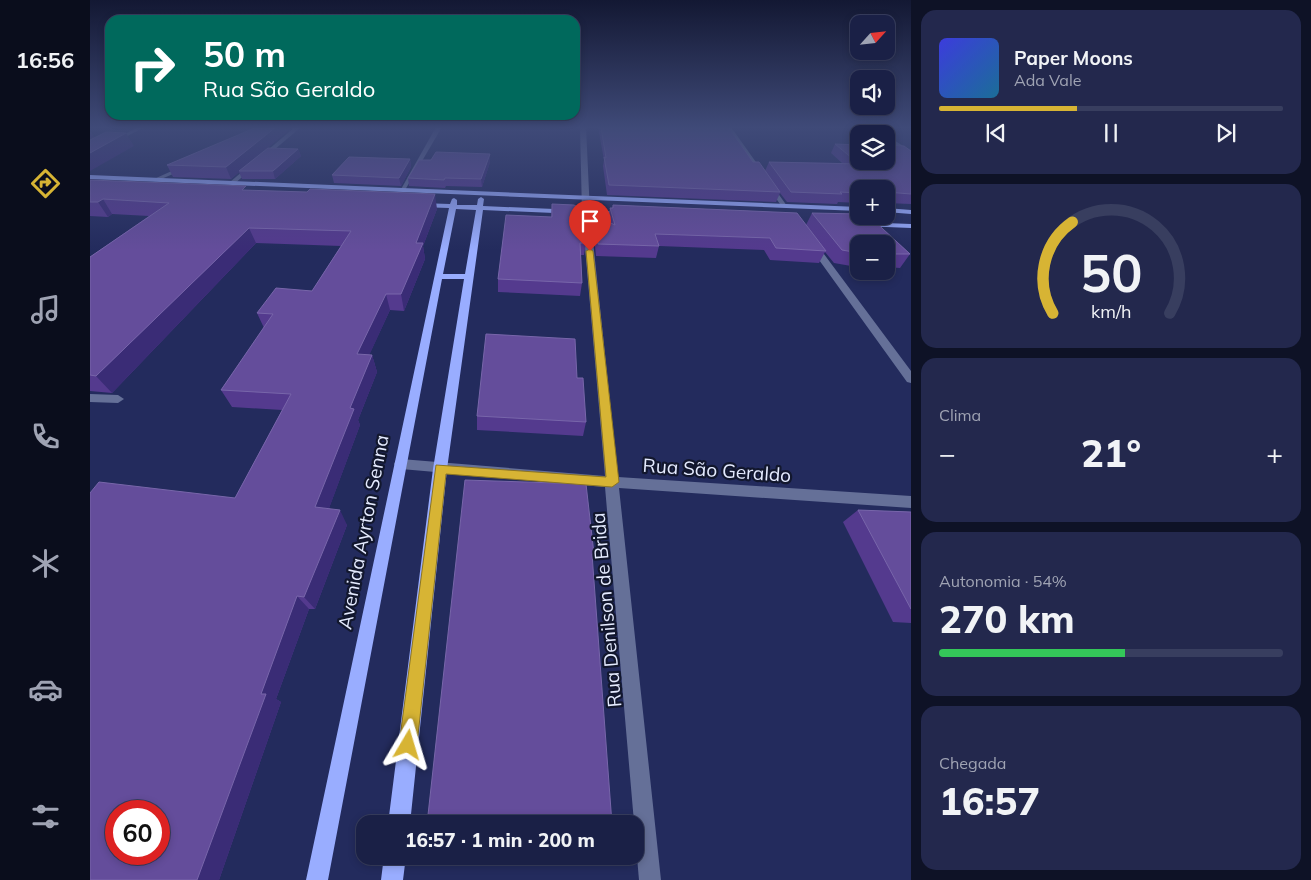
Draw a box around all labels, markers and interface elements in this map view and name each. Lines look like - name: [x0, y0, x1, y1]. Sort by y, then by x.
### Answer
- north arrow: [850, 15, 895, 60]
- map controls: [850, 15, 895, 280]
- text: 50 m: [203, 32, 286, 76]
- icon: right: [120, 35, 185, 100]
- text: 16:56: [16, 46, 74, 74]
- text: Paper Moons: [1014, 46, 1133, 70]
- button: sound: [850, 70, 895, 115]
- text: Ada Vale: [1014, 70, 1081, 90]
- text: Rua São Geraldo: [203, 75, 375, 103]
- icon: previous: [982, 119, 1010, 147]
- icon: pause: [1097, 119, 1125, 147]
- icon: next: [1212, 119, 1240, 147]
- button: layers: [850, 125, 895, 170]
- icon: directions: [28, 166, 63, 201]
- button: +: [850, 180, 895, 225]
- pin: [569, 200, 611, 251]
- icon: arrive: [576, 207, 604, 235]
- button: −: [850, 235, 895, 280]
- text: 50: [1080, 240, 1142, 305]
- icon: music: [28, 292, 63, 327]
- text: km/h: [1091, 300, 1131, 322]
- text: Clima: [939, 405, 981, 425]
- icon: phone: [28, 419, 63, 454]
- text: 21°: [1081, 429, 1141, 477]
- street label: Avenida Ayrton Senna: [332, 433, 394, 631]
- text: −: [939, 436, 956, 471]
- text: +: [1266, 436, 1283, 471]
- street label: Rua São Geraldo: [642, 453, 792, 487]
- street label: Rua Denilson de Brida: [586, 512, 626, 708]
- icon: climate: [28, 546, 63, 581]
- text: Autonomia · 54%: [939, 571, 1067, 591]
- text: 270 km: [939, 595, 1075, 643]
- icon: car: [28, 672, 63, 707]
- position arrow: [381, 718, 433, 770]
- text: Chegada: [939, 753, 1006, 773]
- text: 16:57: [939, 777, 1040, 825]
- icon: filters: [28, 799, 63, 834]
- speed limit sign: 60: [105, 800, 170, 865]
- text: 16:57 · 1 min · 200 m: [405, 828, 595, 852]

